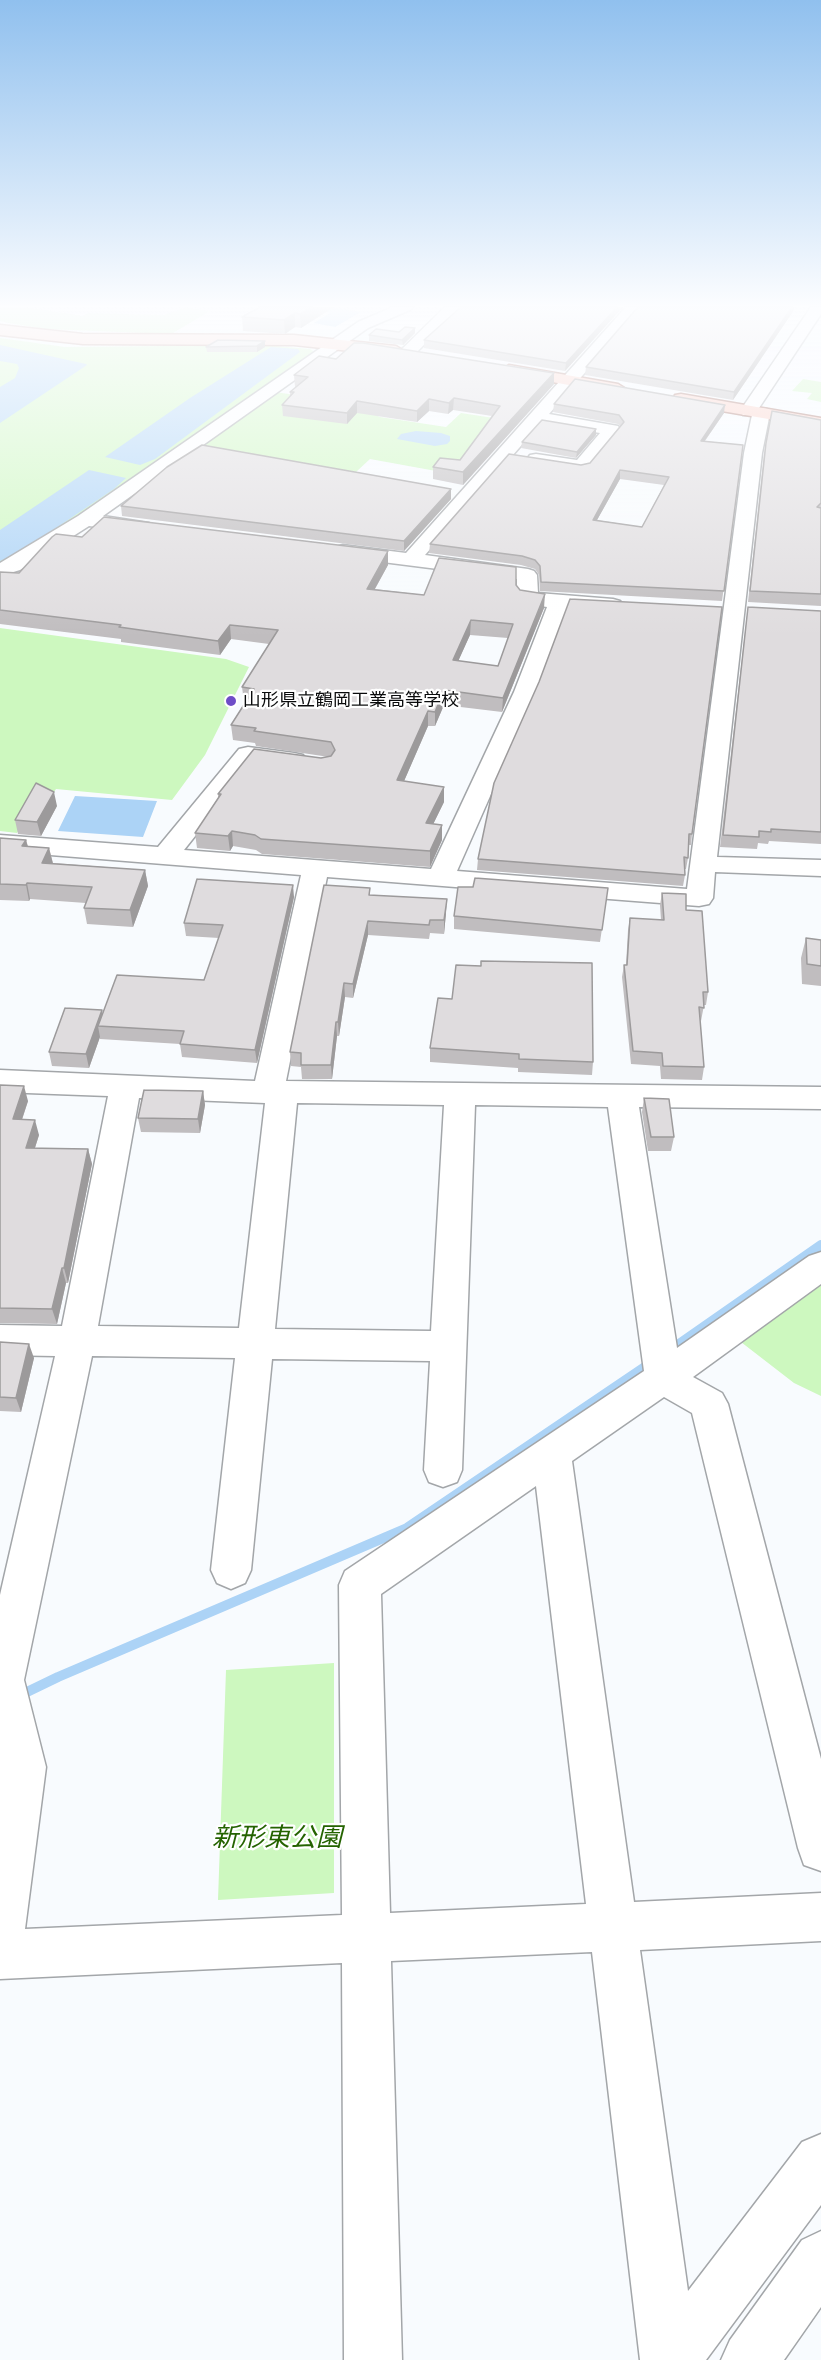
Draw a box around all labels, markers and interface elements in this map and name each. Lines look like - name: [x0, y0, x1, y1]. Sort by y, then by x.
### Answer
- place label: 山形県立鶴岡工業高等学校: [243, 690, 459, 712]
- marker: 山形県立鶴岡工業高等学校: [224, 694, 238, 708]
- park label: 新形東公園: [212, 1822, 342, 1854]

